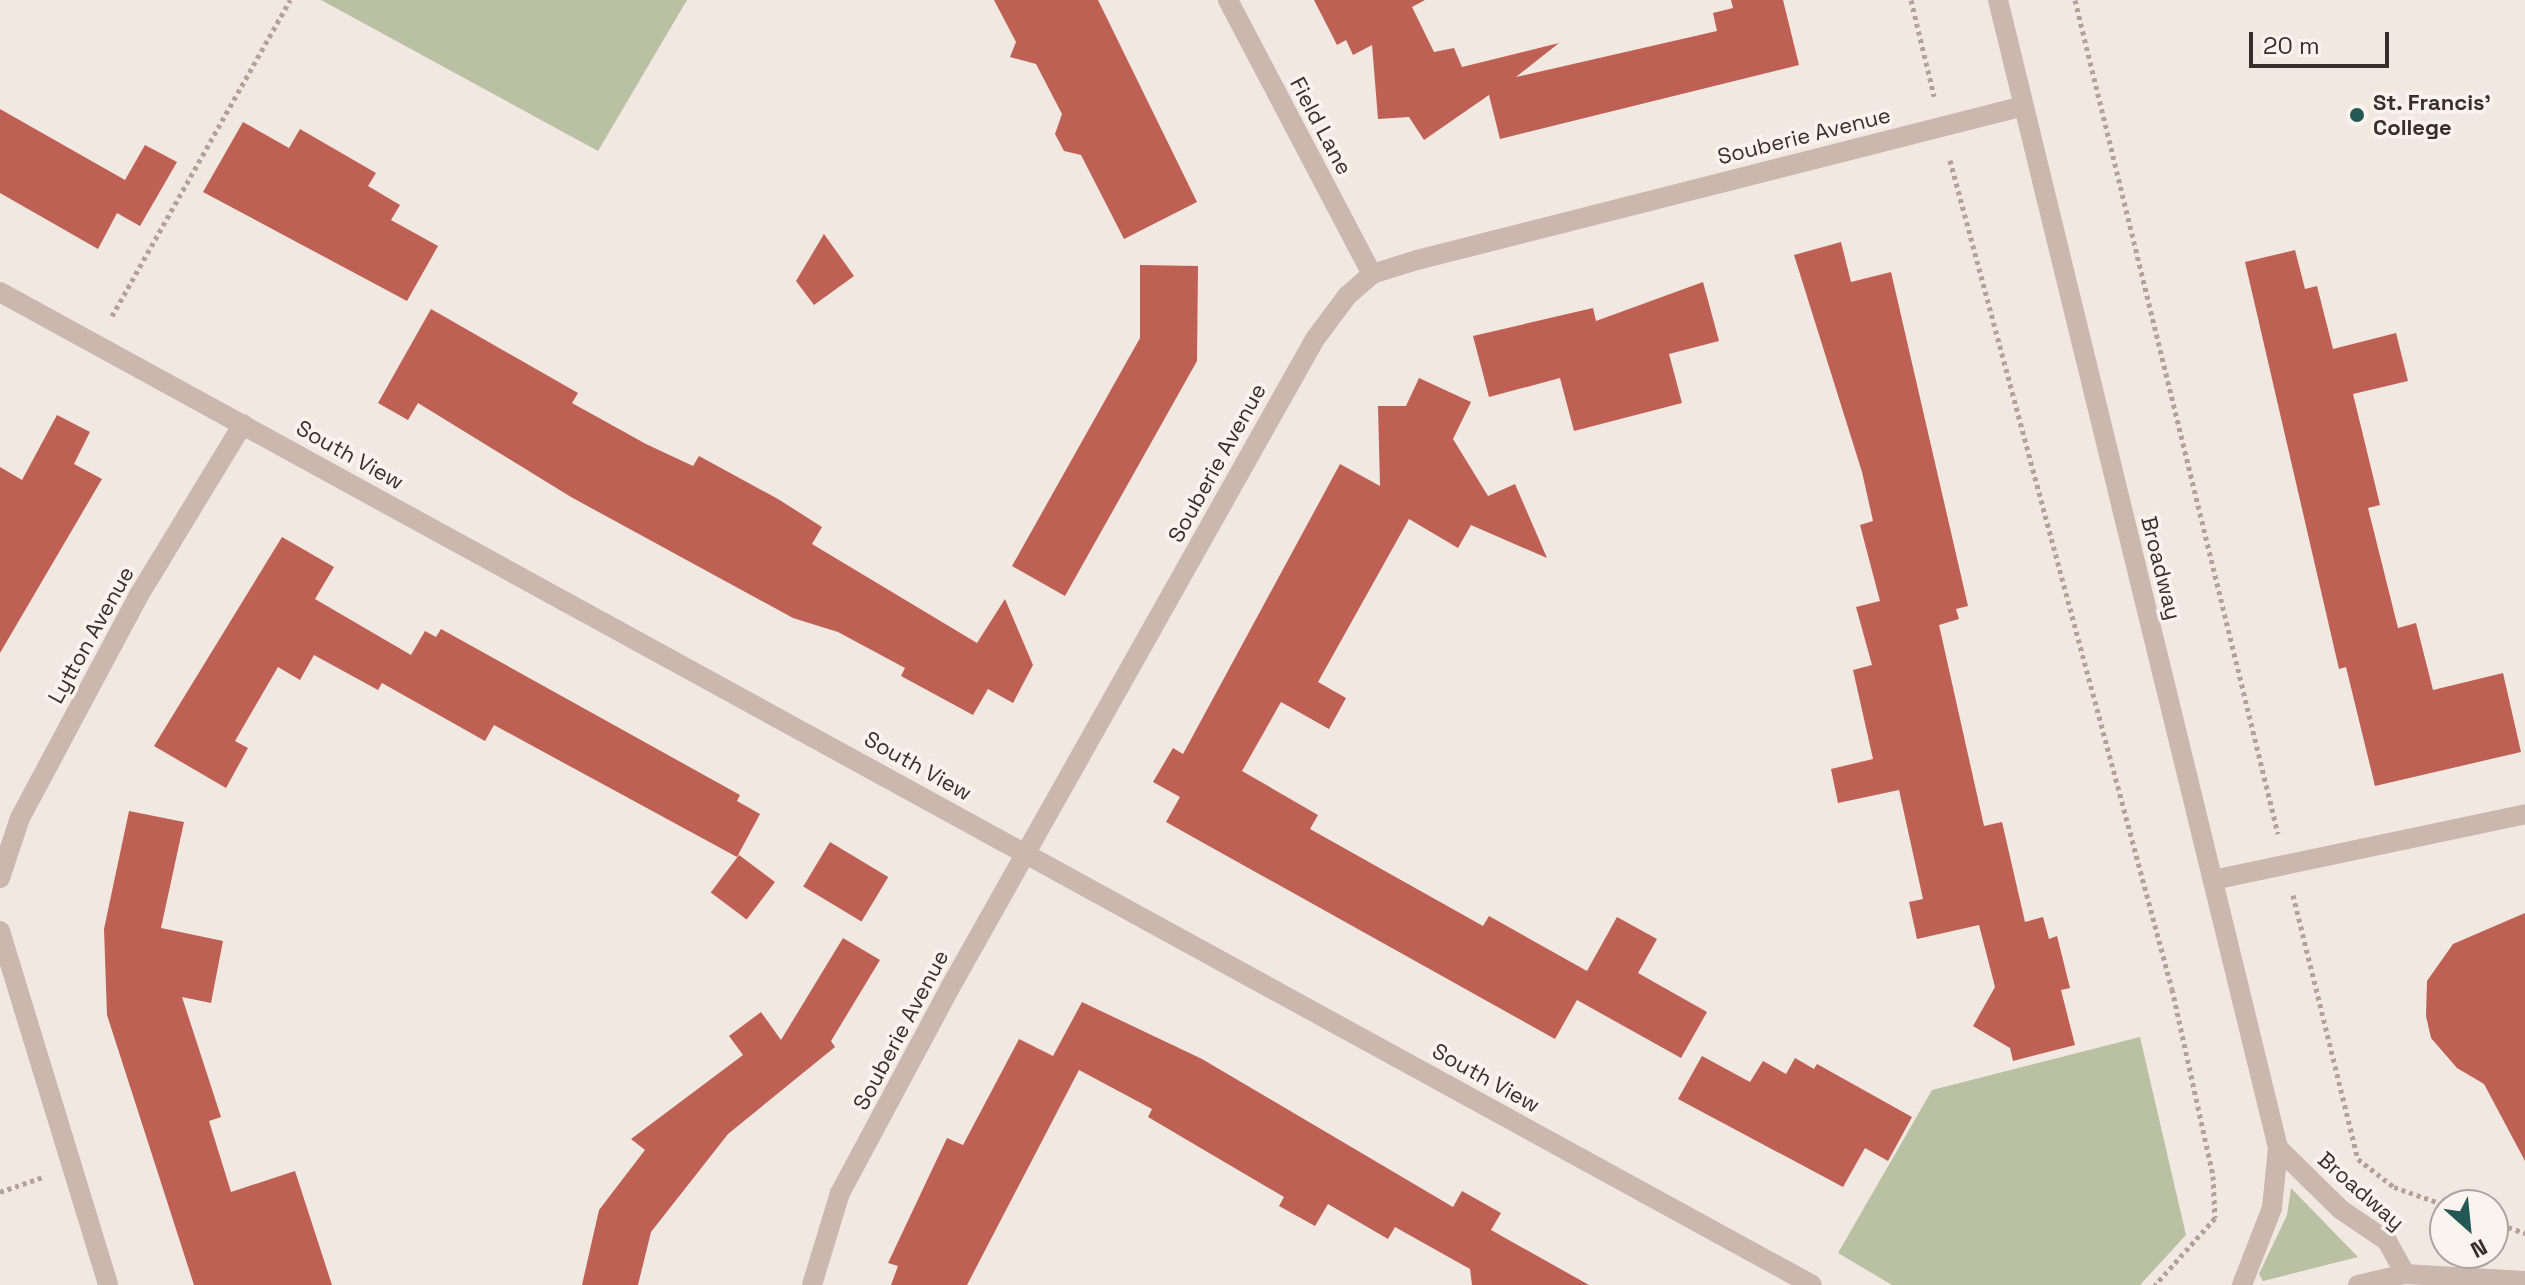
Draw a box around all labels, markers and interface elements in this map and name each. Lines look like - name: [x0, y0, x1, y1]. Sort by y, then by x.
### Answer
- scale bar: [2253, 16, 2393, 66]
- text: 20 m: [2263, 30, 2320, 61]
- street label: Field Lane: [1284, 73, 1358, 179]
- place label: St. Francis' College: [2373, 89, 2491, 140]
- street label: Souberie Avenue: [1715, 102, 1893, 170]
- marker: St. Francis' College: [2348, 106, 2366, 124]
- street label: Souberie Avenue: [1162, 379, 1272, 547]
- street label: South View: [291, 415, 409, 495]
- street label: Broadway: [2135, 513, 2187, 623]
- street label: Lytton Avenue: [42, 562, 140, 708]
- street label: South View: [859, 726, 977, 806]
- street label: Souberie Avenue: [848, 945, 954, 1115]
- street label: South View: [1427, 1038, 1545, 1118]
- street label: Broadway: [2312, 1146, 2410, 1236]
- north arrow: [2429, 1189, 2509, 1269]
- text: N: [2466, 1233, 2492, 1264]

